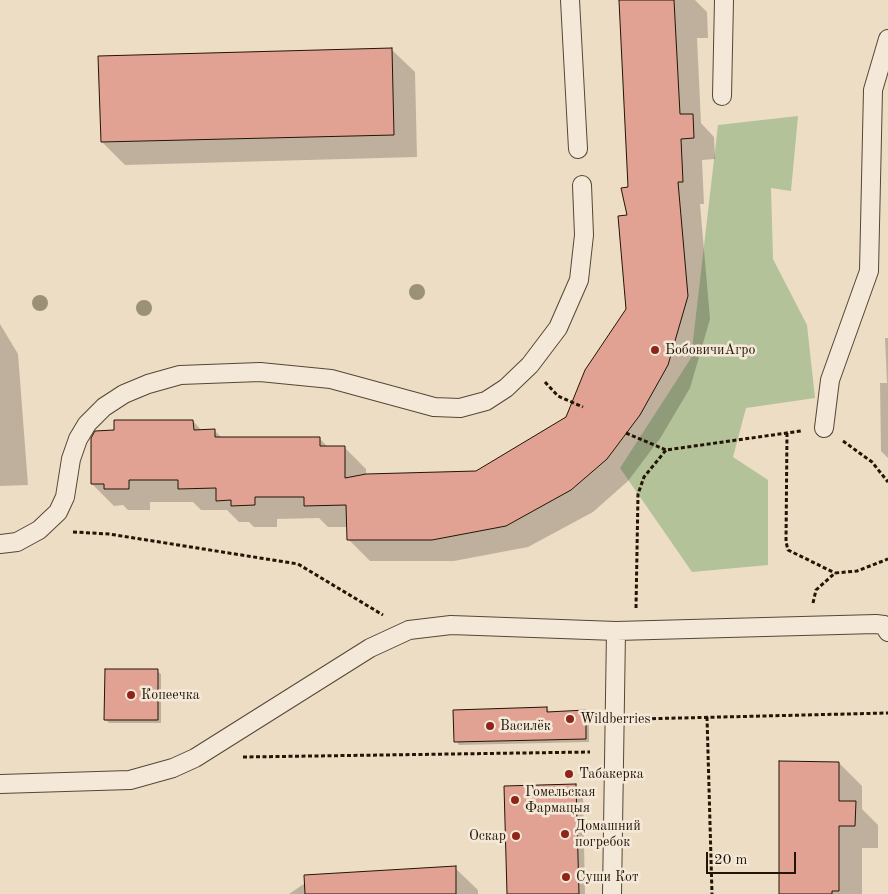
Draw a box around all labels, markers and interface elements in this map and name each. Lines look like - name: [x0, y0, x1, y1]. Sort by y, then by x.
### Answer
- place label: БобовичиАгро: [665, 342, 756, 358]
- marker: БобовичиАгро: [649, 344, 661, 356]
- place label: Копеечка: [141, 687, 200, 703]
- marker: Копеечка: [125, 689, 137, 701]
- place label: Wildberries: [580, 711, 651, 727]
- marker: Wildberries: [564, 713, 576, 725]
- place label: Василёк: [500, 718, 551, 734]
- marker: Василёк: [484, 720, 496, 732]
- place label: Табакерка: [579, 766, 644, 782]
- marker: Табакерка: [563, 768, 575, 780]
- place label: Гомельская Фармацыя: [525, 784, 595, 816]
- marker: Гомельская Фармацыя: [509, 794, 521, 806]
- place label: Домашний погребок: [575, 818, 641, 850]
- place label: Оскар: [469, 828, 506, 844]
- marker: Домашний погребок: [559, 828, 571, 840]
- marker: Оскар: [510, 830, 522, 842]
- scale bar: [708, 842, 798, 874]
- text: 20 m: [714, 853, 748, 868]
- place label: Суши Кот: [576, 869, 639, 885]
- marker: Суши Кот: [560, 871, 572, 883]

